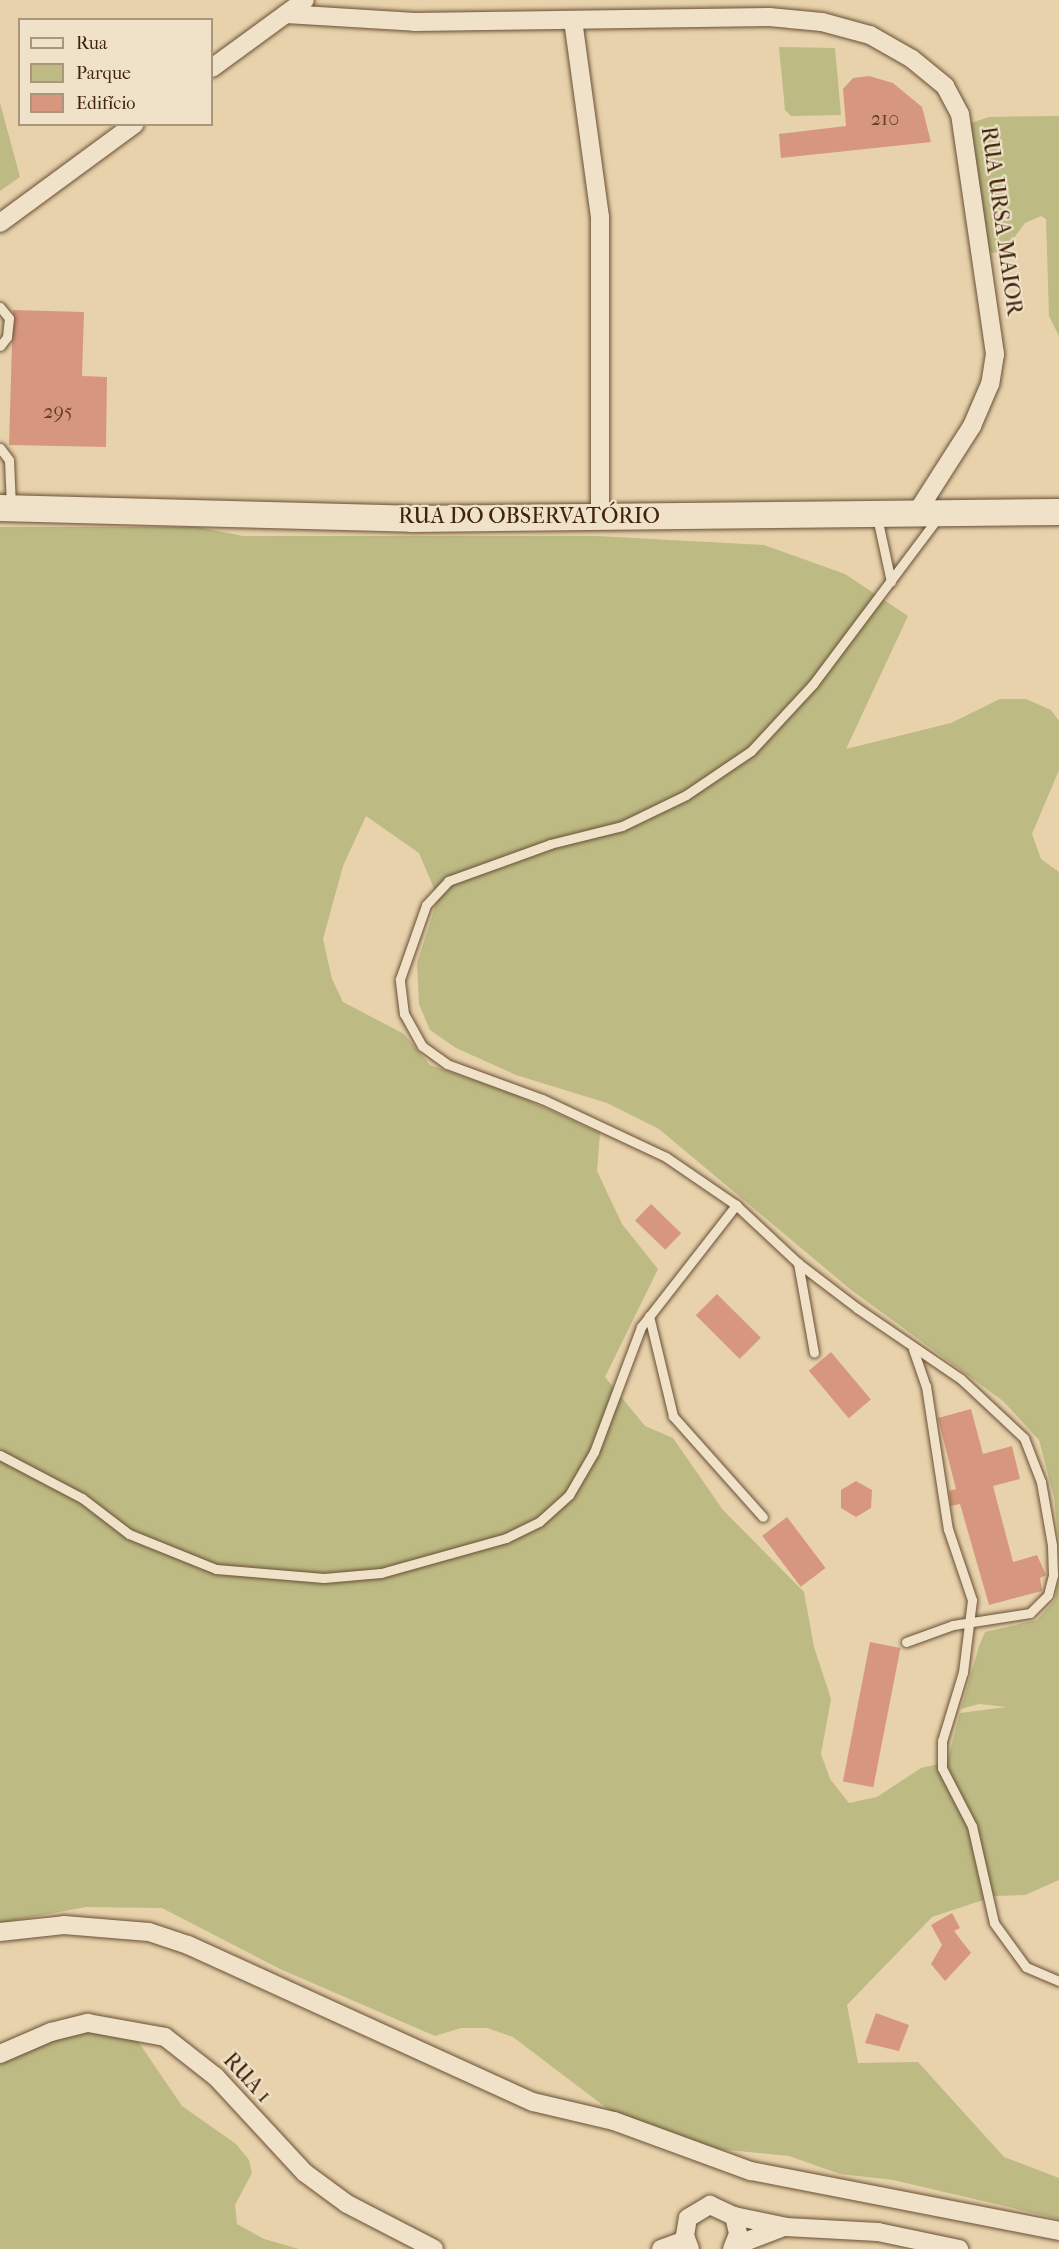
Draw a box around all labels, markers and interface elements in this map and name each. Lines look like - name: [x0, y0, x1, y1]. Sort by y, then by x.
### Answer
- legend: [18, 18, 213, 126]
- text: Rua: [76, 33, 107, 54]
- text: Parque: [76, 63, 131, 84]
- text: Edifício: [76, 93, 135, 114]
- house number: 210: [871, 106, 899, 130]
- street label: RUA URSA MAIOR: [975, 125, 1027, 317]
- house number: 295: [43, 399, 73, 423]
- street label: RUA DO OBSERVATÓRIO: [398, 504, 660, 530]
- street label: RUA 1: [217, 2047, 277, 2109]

